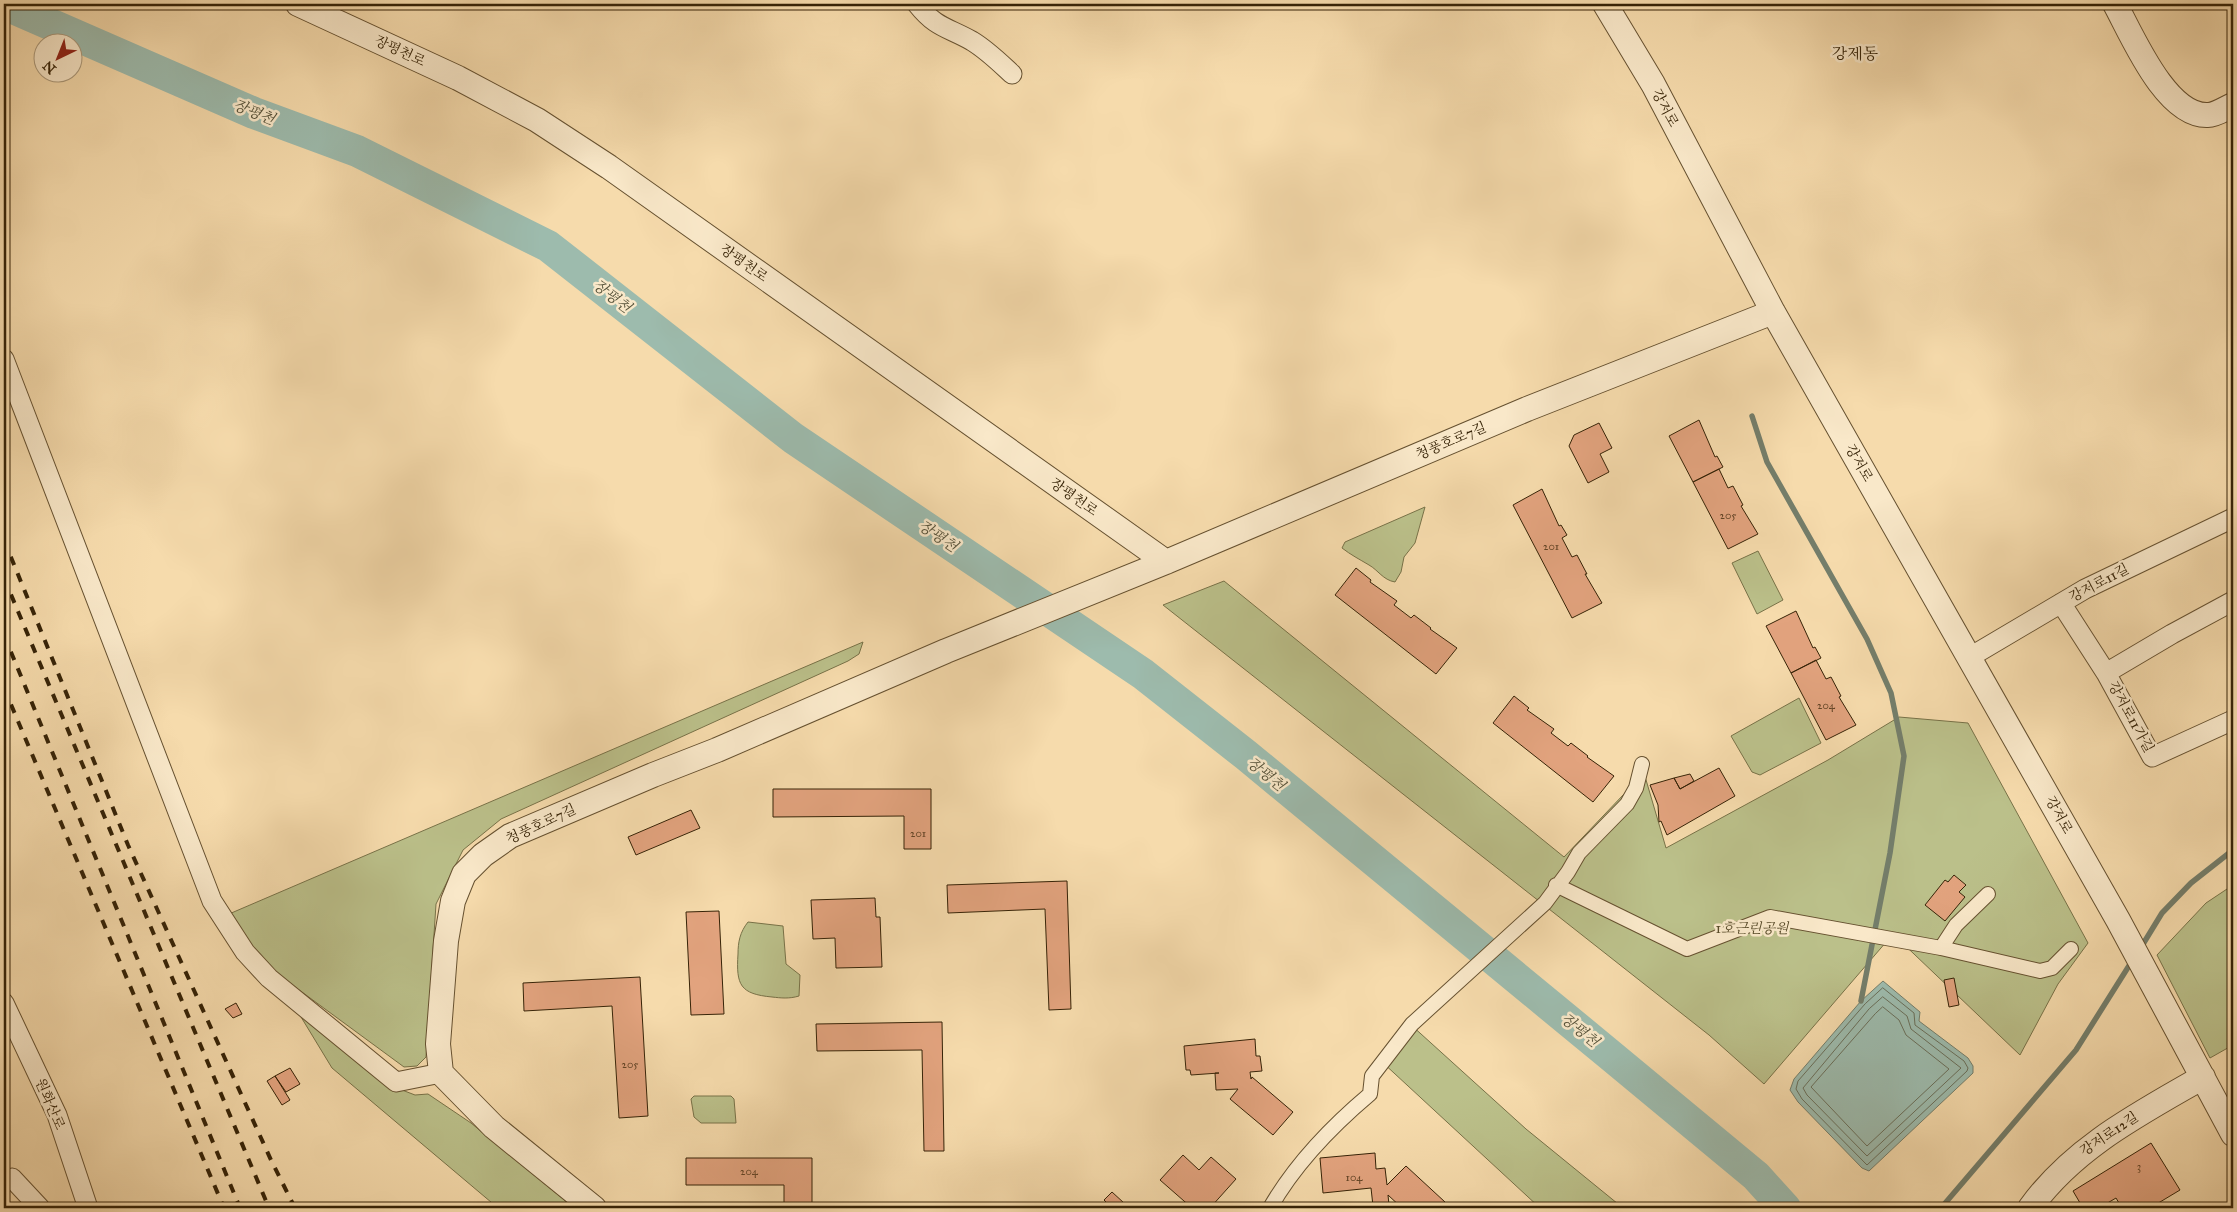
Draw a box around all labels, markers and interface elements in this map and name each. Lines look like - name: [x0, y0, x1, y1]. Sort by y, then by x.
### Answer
- north arrow: [32, 32, 82, 82]
- street label: 장평천로: [372, 32, 429, 70]
- district label: 강제동: [1832, 44, 1879, 63]
- text: N: [39, 57, 60, 77]
- street label: 강저로: [1648, 86, 1682, 130]
- water label: 장평천: [230, 96, 279, 129]
- street label: 장평천로: [717, 241, 771, 286]
- water label: 장평천: [589, 276, 636, 317]
- street label: 청풍호로7길: [1413, 419, 1489, 463]
- street label: 강저로: [1841, 441, 1877, 485]
- street label: 장평천로: [1047, 475, 1101, 520]
- house number: 205: [1720, 509, 1736, 522]
- water label: 장평천: [915, 516, 962, 556]
- house number: 201: [1543, 540, 1559, 553]
- street label: 강저로11길: [2066, 560, 2132, 606]
- street label: 강저로11가길: [2104, 678, 2158, 756]
- house number: 204: [1817, 699, 1836, 712]
- water label: 장평천: [1243, 753, 1290, 796]
- street label: 강저로: [2042, 793, 2076, 837]
- street label: 청풍호로7길: [503, 800, 579, 848]
- house number: 201: [910, 827, 926, 840]
- park label: 1호근린공원: [1715, 920, 1790, 937]
- water label: 장평천: [1557, 1009, 1604, 1052]
- house number: 205: [622, 1058, 638, 1071]
- street label: 원화산로: [32, 1076, 69, 1133]
- street label: 강저로12길: [2077, 1108, 2141, 1160]
- house number: 3: [2137, 1160, 2141, 1173]
- house number: 204: [740, 1165, 759, 1178]
- house number: 104: [1346, 1171, 1363, 1184]

